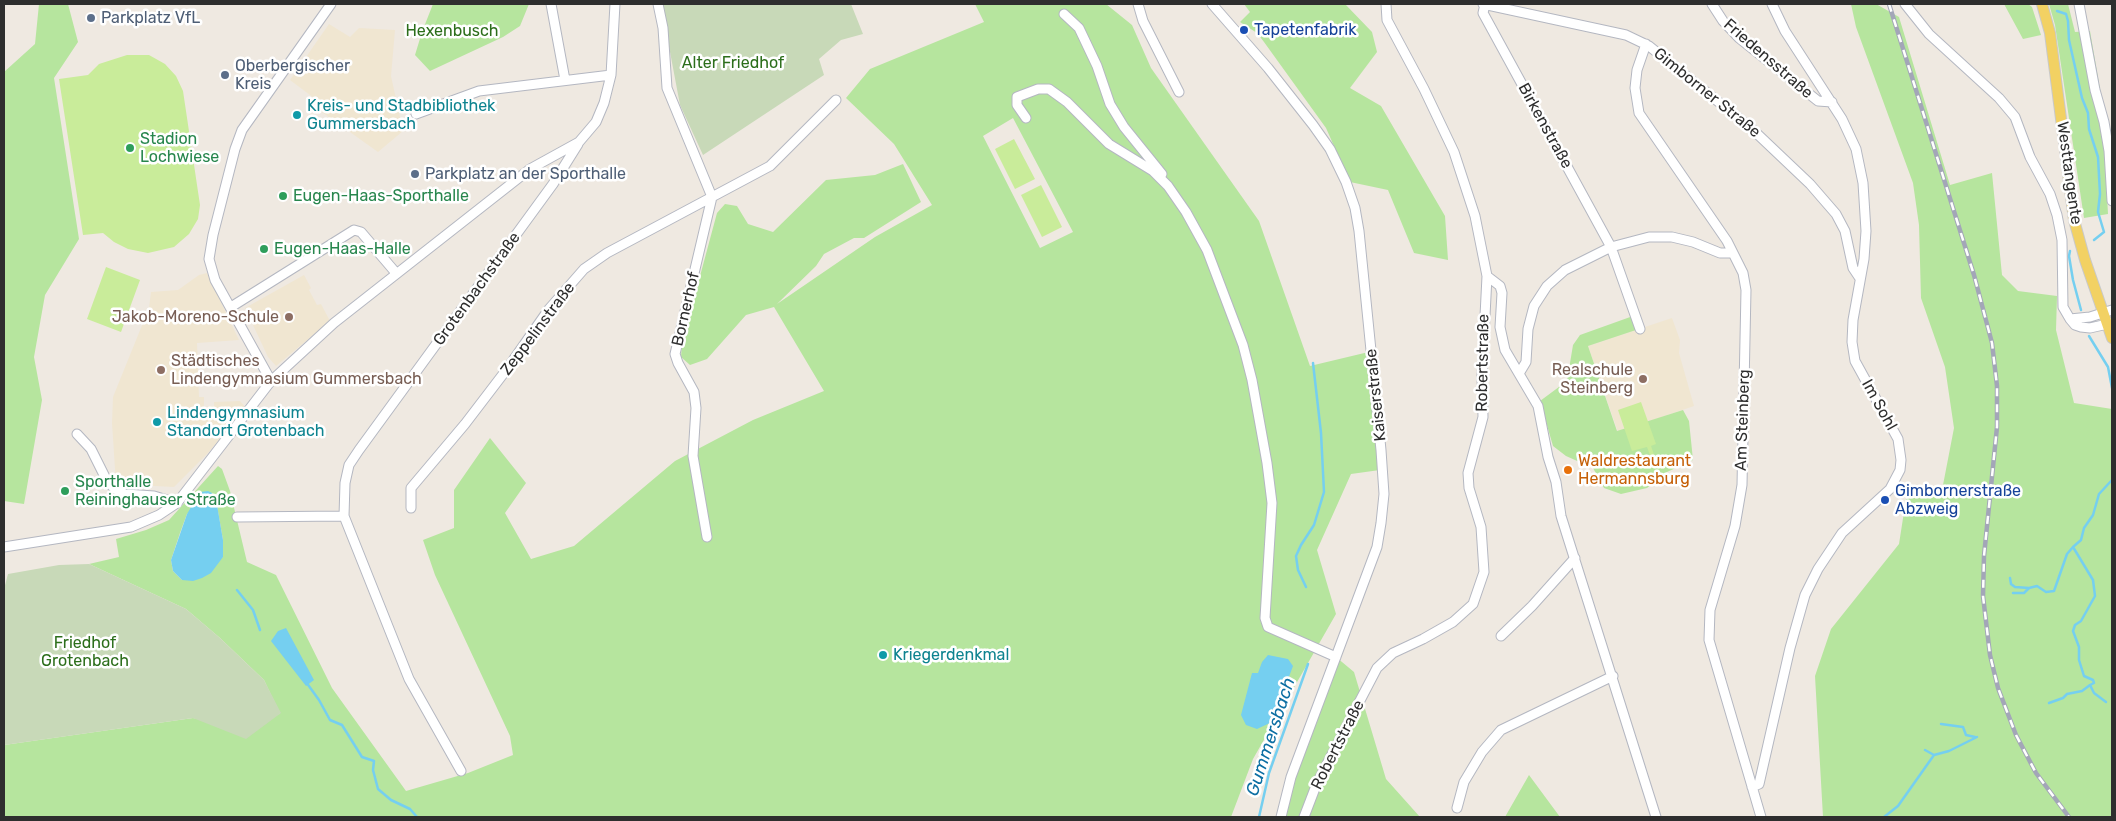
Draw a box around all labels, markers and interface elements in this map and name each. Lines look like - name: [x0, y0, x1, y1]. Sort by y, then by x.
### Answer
- place label: Parkplatz VfL: [101, 8, 200, 28]
- marker: Parkplatz VfL: [85, 12, 97, 24]
- street label: Friedensstraße: [1719, 15, 1817, 103]
- place label: Tapetenfabrik: [1254, 20, 1356, 40]
- park label: Hexenbusch: [405, 21, 499, 41]
- marker: Tapetenfabrik: [1238, 24, 1250, 36]
- street label: Gimborner Straße: [1650, 44, 1764, 142]
- park label: Alter Friedhof: [682, 53, 784, 73]
- place label: Oberbergischer Kreis: [235, 56, 350, 94]
- marker: Oberbergischer Kreis: [219, 69, 231, 81]
- street label: Birkenstraße: [1514, 80, 1576, 172]
- place label: Kreis- und Stadbibliothek Gummersbach: [307, 96, 495, 134]
- marker: Kreis- und Stadbibliothek Gummersbach: [291, 109, 303, 121]
- street label: Westtangente: [2052, 120, 2086, 226]
- place label: Stadion Lochwiese: [140, 129, 219, 167]
- marker: Stadion Lochwiese: [124, 142, 136, 154]
- place label: Parkplatz an der Sporthalle: [425, 164, 626, 184]
- marker: Parkplatz an der Sporthalle: [409, 168, 421, 180]
- place label: Eugen-Haas-Sporthalle: [293, 186, 469, 206]
- marker: Eugen-Haas-Sporthalle: [277, 190, 289, 202]
- street label: Grotenbachstraße: [429, 229, 525, 349]
- place label: Eugen-Haas-Halle: [274, 239, 411, 259]
- marker: Eugen-Haas-Halle: [258, 243, 270, 255]
- street label: Bornerhof: [668, 270, 704, 348]
- street label: Zeppelinstraße: [497, 279, 579, 379]
- place label: Jakob-Moreno-Schule: [112, 307, 279, 327]
- marker: Jakob-Moreno-Schule: [283, 311, 295, 323]
- street label: Robertstraße: [1473, 314, 1493, 412]
- street label: Kaiserstraße: [1362, 348, 1390, 442]
- place label: Städtisches Lindengymnasium Gummersbach: [171, 351, 422, 389]
- place label: Realschule Steinberg: [1552, 360, 1633, 398]
- marker: Städtisches Lindengymnasium Gummersbach: [155, 364, 167, 376]
- street label: Am Steinberg: [1732, 369, 1754, 471]
- marker: Realschule Steinberg: [1637, 373, 1649, 385]
- street label: Im Sohl: [1857, 376, 1901, 434]
- place label: Lindengymnasium Standort Grotenbach: [167, 403, 324, 441]
- marker: Lindengymnasium Standort Grotenbach: [151, 416, 163, 428]
- place label: Waldrestaurant Hermannsburg: [1578, 451, 1691, 489]
- marker: Waldrestaurant Hermannsburg: [1562, 464, 1574, 476]
- place label: Sporthalle Reininghauser Straße: [75, 472, 236, 510]
- place label: Gimbornerstraße Abzweig: [1895, 481, 2021, 519]
- marker: Sporthalle Reininghauser Straße: [59, 485, 71, 497]
- marker: Gimbornerstraße Abzweig: [1879, 494, 1891, 506]
- park label: Friedhof Grotenbach: [41, 633, 129, 671]
- place label: Kriegerdenkmal: [893, 645, 1009, 665]
- marker: Kriegerdenkmal: [877, 649, 889, 661]
- water label: Gummersbach: [1242, 675, 1300, 799]
- street label: Robertstraße: [1307, 697, 1369, 793]

